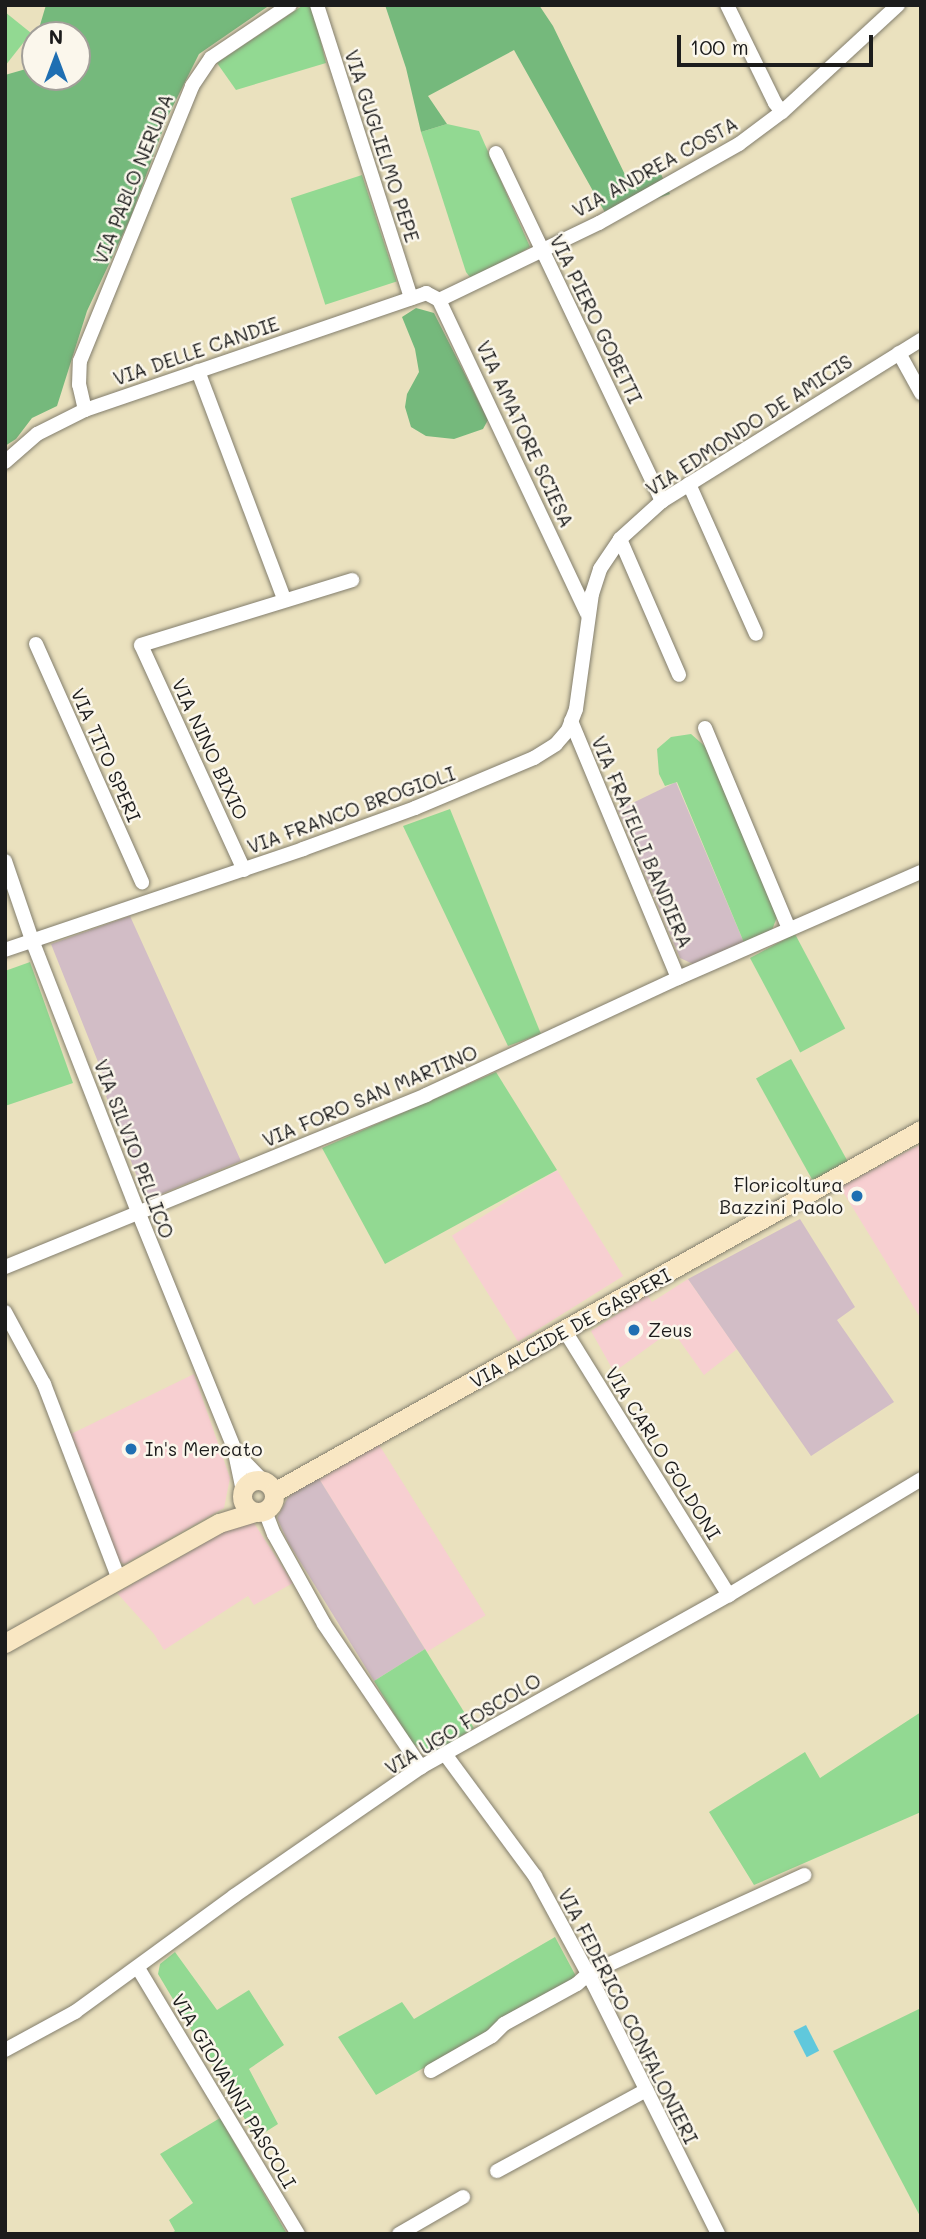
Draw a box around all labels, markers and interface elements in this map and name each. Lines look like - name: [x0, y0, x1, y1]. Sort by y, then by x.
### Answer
- north arrow: [21, 21, 91, 91]
- scale bar: [681, 21, 877, 65]
- text: N: [49, 24, 63, 49]
- text: 100 m: [690, 33, 749, 60]
- street label: VIA GUGLIELMO PEPE: [340, 47, 424, 245]
- street label: VIA PABLO NERUDA: [88, 90, 178, 268]
- street label: VIA ANDREA COSTA: [568, 112, 742, 222]
- street label: VIA PIERO GOBETTI: [545, 231, 647, 407]
- street label: VIA DELLE CANDIE: [110, 312, 282, 390]
- street label: VIA AMATORE SCIESA: [472, 337, 578, 531]
- street label: VIA EDMONDO DE AMICIS: [642, 350, 856, 500]
- street label: VIA NINO BIXIO: [167, 675, 253, 823]
- street label: VIA TITO SPERI: [66, 685, 146, 825]
- street label: VIA FRATELLI BANDIERA: [587, 733, 697, 951]
- street label: VIA FRANCO BROGIOLI: [244, 762, 458, 858]
- street label: VIA FORO SAN MARTINO: [259, 1040, 481, 1152]
- street label: VIA SILVIO PELLICO: [89, 1056, 179, 1242]
- place label: Floricoltura Bazzini Paolo: [719, 1174, 843, 1218]
- marker: Floricoltura Bazzini Paolo: [849, 1188, 865, 1204]
- street label: VIA ALCIDE DE GASPERI: [466, 1263, 674, 1393]
- place label: Zeus: [648, 1319, 692, 1341]
- marker: Zeus: [626, 1322, 642, 1338]
- street label: VIA CARLO GOLDONI: [601, 1362, 725, 1544]
- place label: In's Mercato: [145, 1438, 262, 1460]
- marker: In's Mercato: [123, 1441, 139, 1457]
- street label: VIA UGO FOSCOLO: [381, 1668, 545, 1780]
- street label: VIA FEDERICO CONFALONIERI: [553, 1885, 703, 2147]
- street label: VIA GIOVANNI PASCOLI: [167, 1990, 301, 2192]

